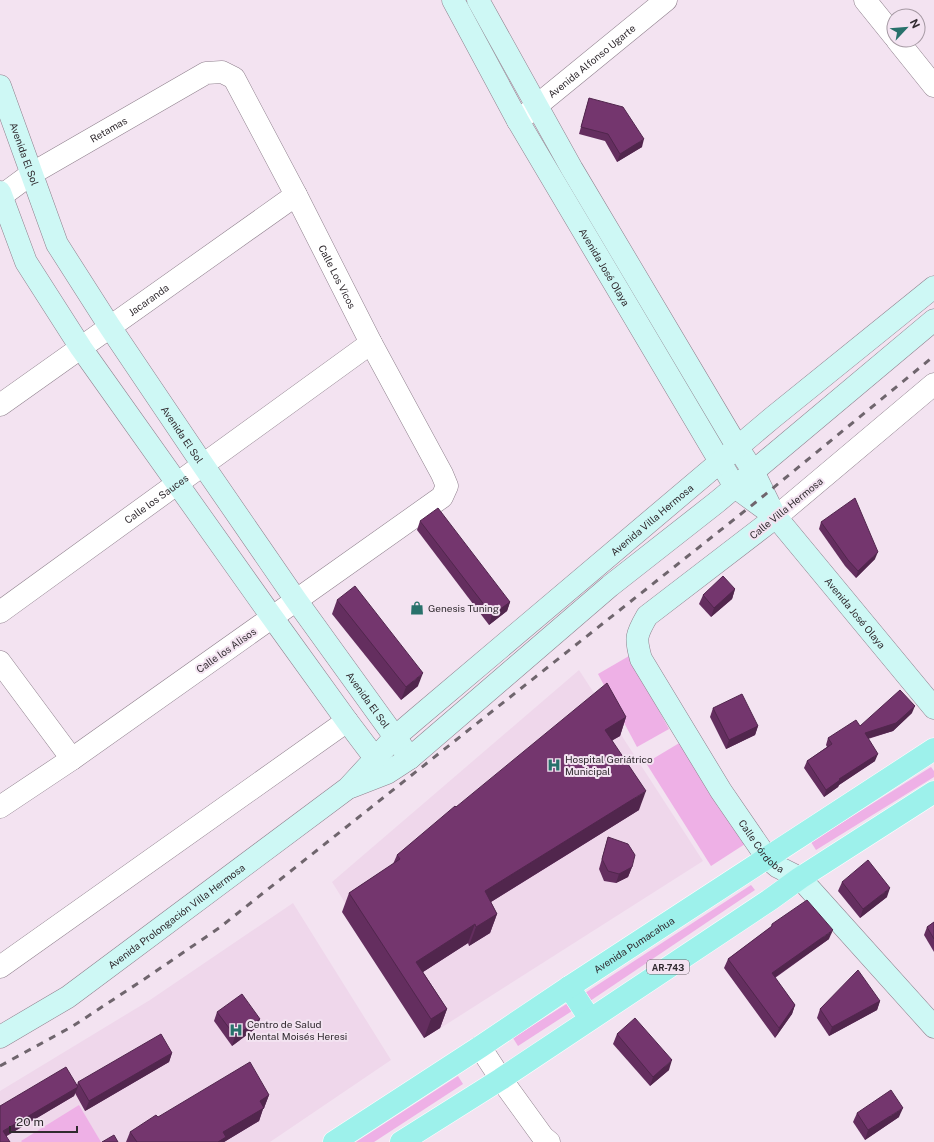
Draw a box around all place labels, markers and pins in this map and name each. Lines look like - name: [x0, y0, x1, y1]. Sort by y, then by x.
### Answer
- shop icon: Genesis Tuning: [409, 600, 425, 616]
- place label: Genesis Tuning: [428, 602, 499, 614]
- place label: Hospital Geriátrico Municipal: [565, 753, 653, 777]
- hospital icon: Hospital Geriátrico Municipal: [546, 757, 562, 773]
- place label: Centro de Salud Mental Moisés Heresi: [247, 1018, 347, 1042]
- hospital icon: Centro de Salud Mental Moisés Heresi: [228, 1022, 244, 1038]

